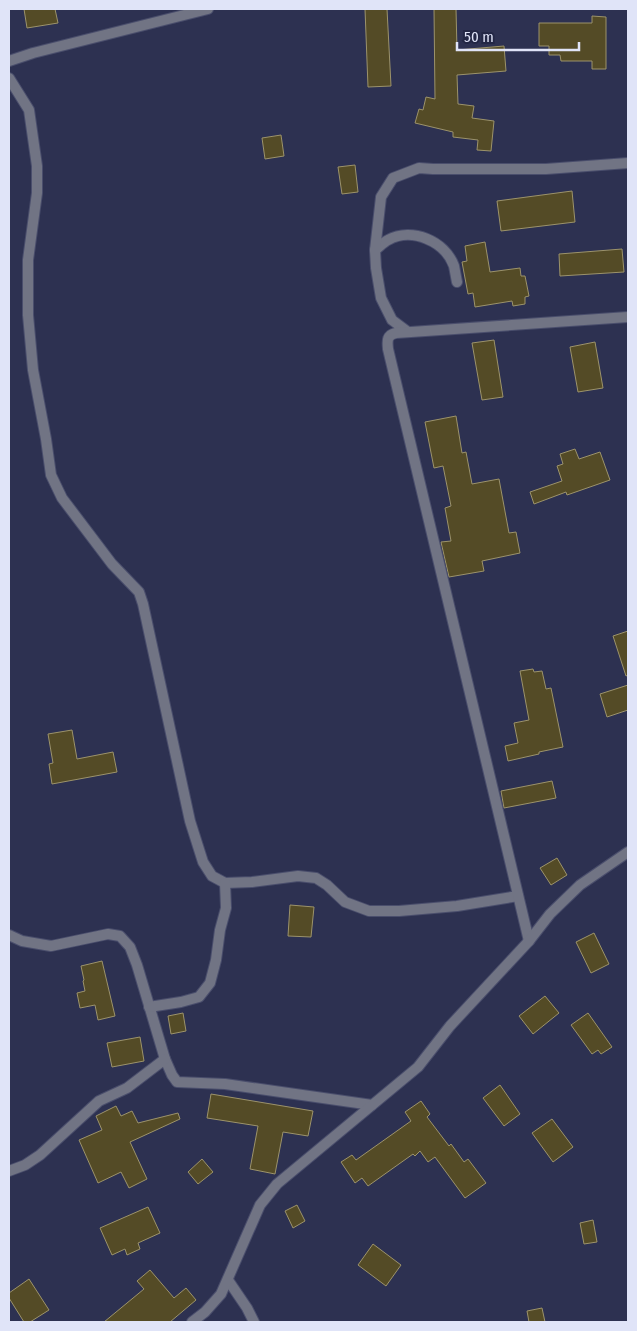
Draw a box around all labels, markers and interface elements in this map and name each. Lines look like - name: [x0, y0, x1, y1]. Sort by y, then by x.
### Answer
- scale bar: [457, 20, 580, 52]
- text: 50 m: [464, 28, 494, 46]

